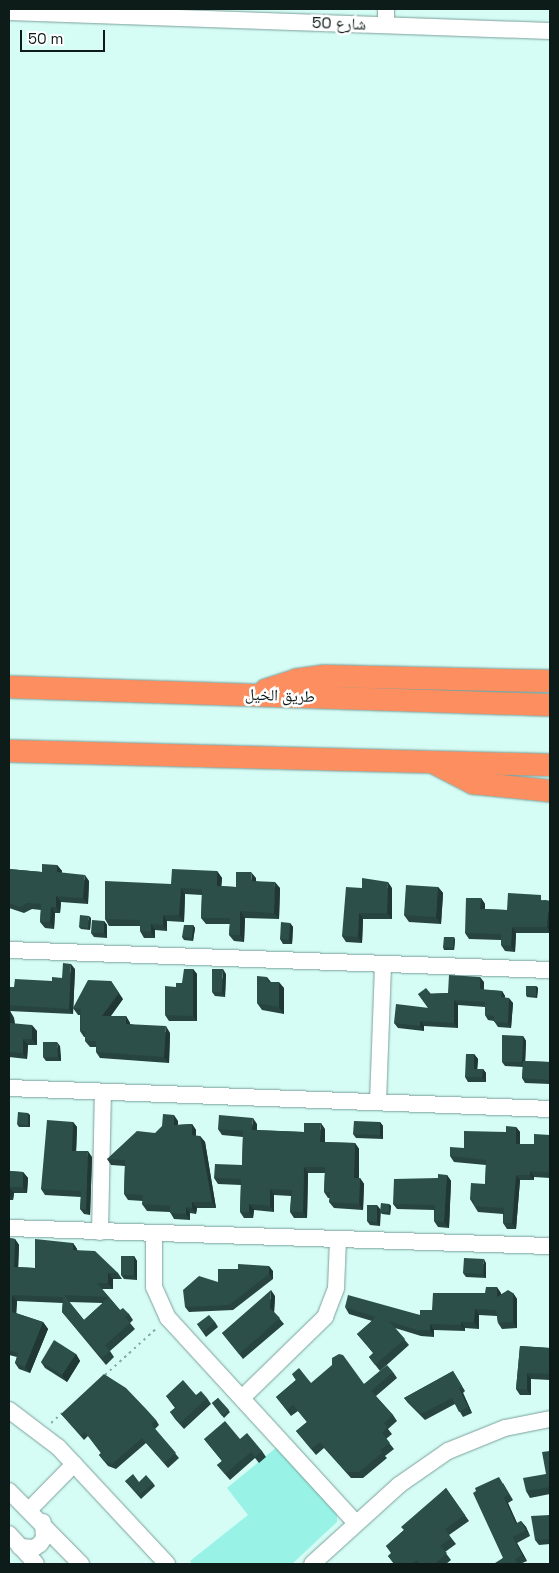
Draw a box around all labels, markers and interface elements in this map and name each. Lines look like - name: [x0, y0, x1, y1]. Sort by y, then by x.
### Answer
- street label: شارع 50: [311, 13, 367, 35]
- scale bar: [22, 20, 108, 52]
- text: 50 m: [28, 29, 63, 48]
- street label: طريق الخيل: [245, 685, 315, 707]

